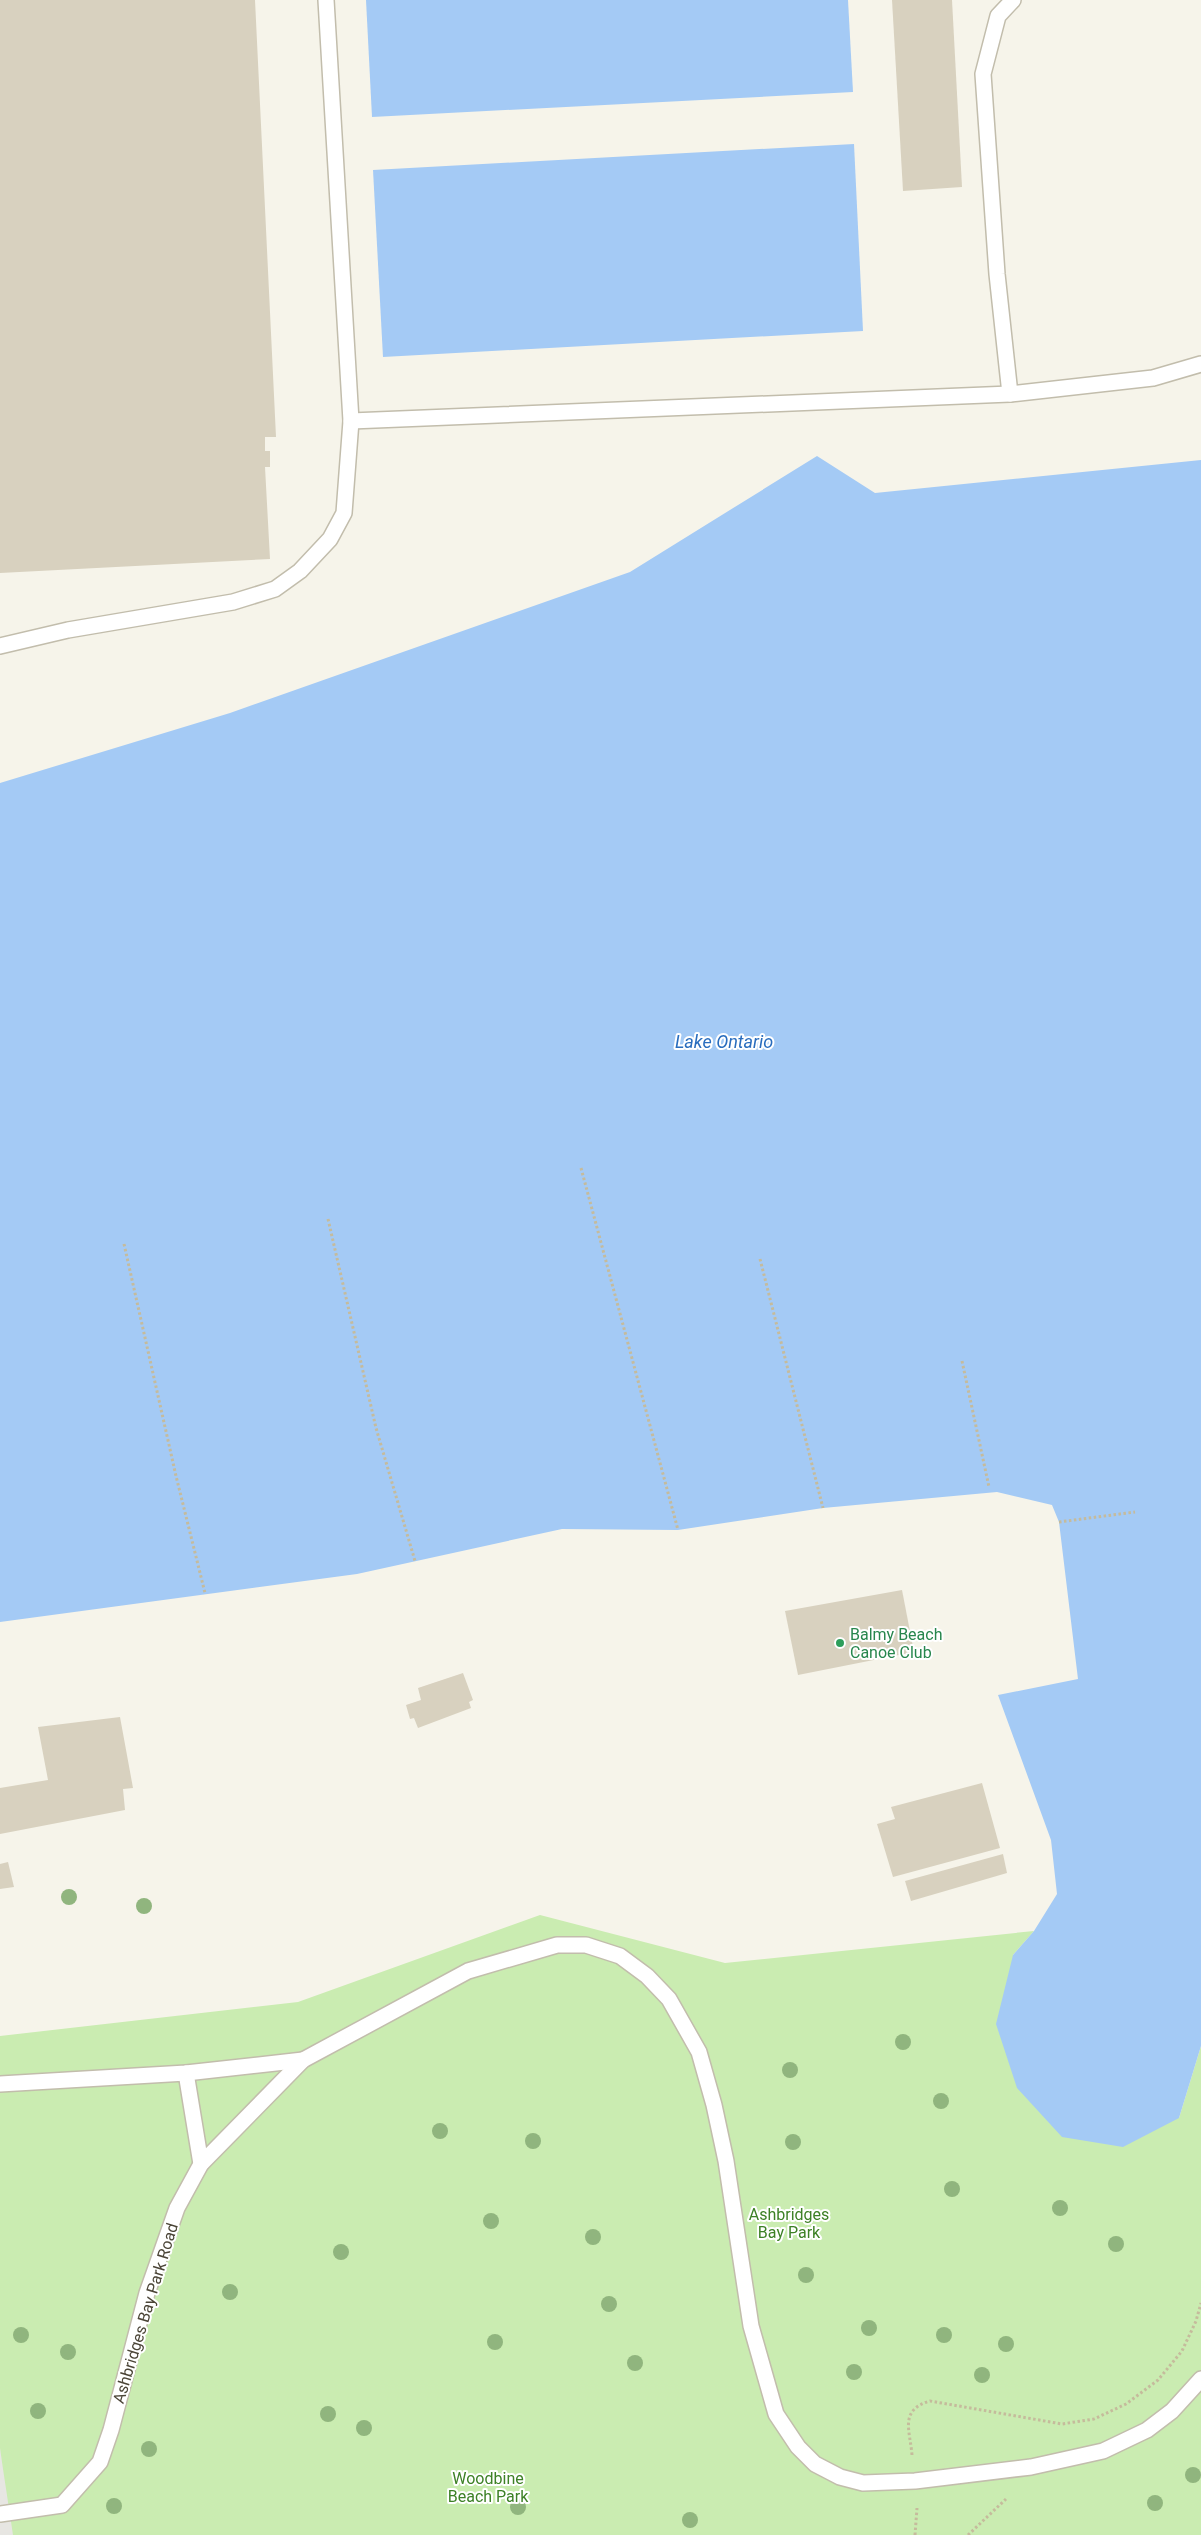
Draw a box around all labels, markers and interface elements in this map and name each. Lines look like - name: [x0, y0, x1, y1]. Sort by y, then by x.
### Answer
- water label: Lake Ontario: [675, 1031, 773, 1052]
- place label: Balmy Beach Canoe Club: [850, 1625, 942, 1662]
- marker: Balmy Beach Canoe Club: [834, 1637, 846, 1649]
- park label: Ashbridges Bay Park: [749, 2205, 829, 2242]
- street label: Ashbridges Bay Park Road: [109, 2221, 182, 2406]
- park label: Woodbine Beach Park: [448, 2469, 529, 2506]

